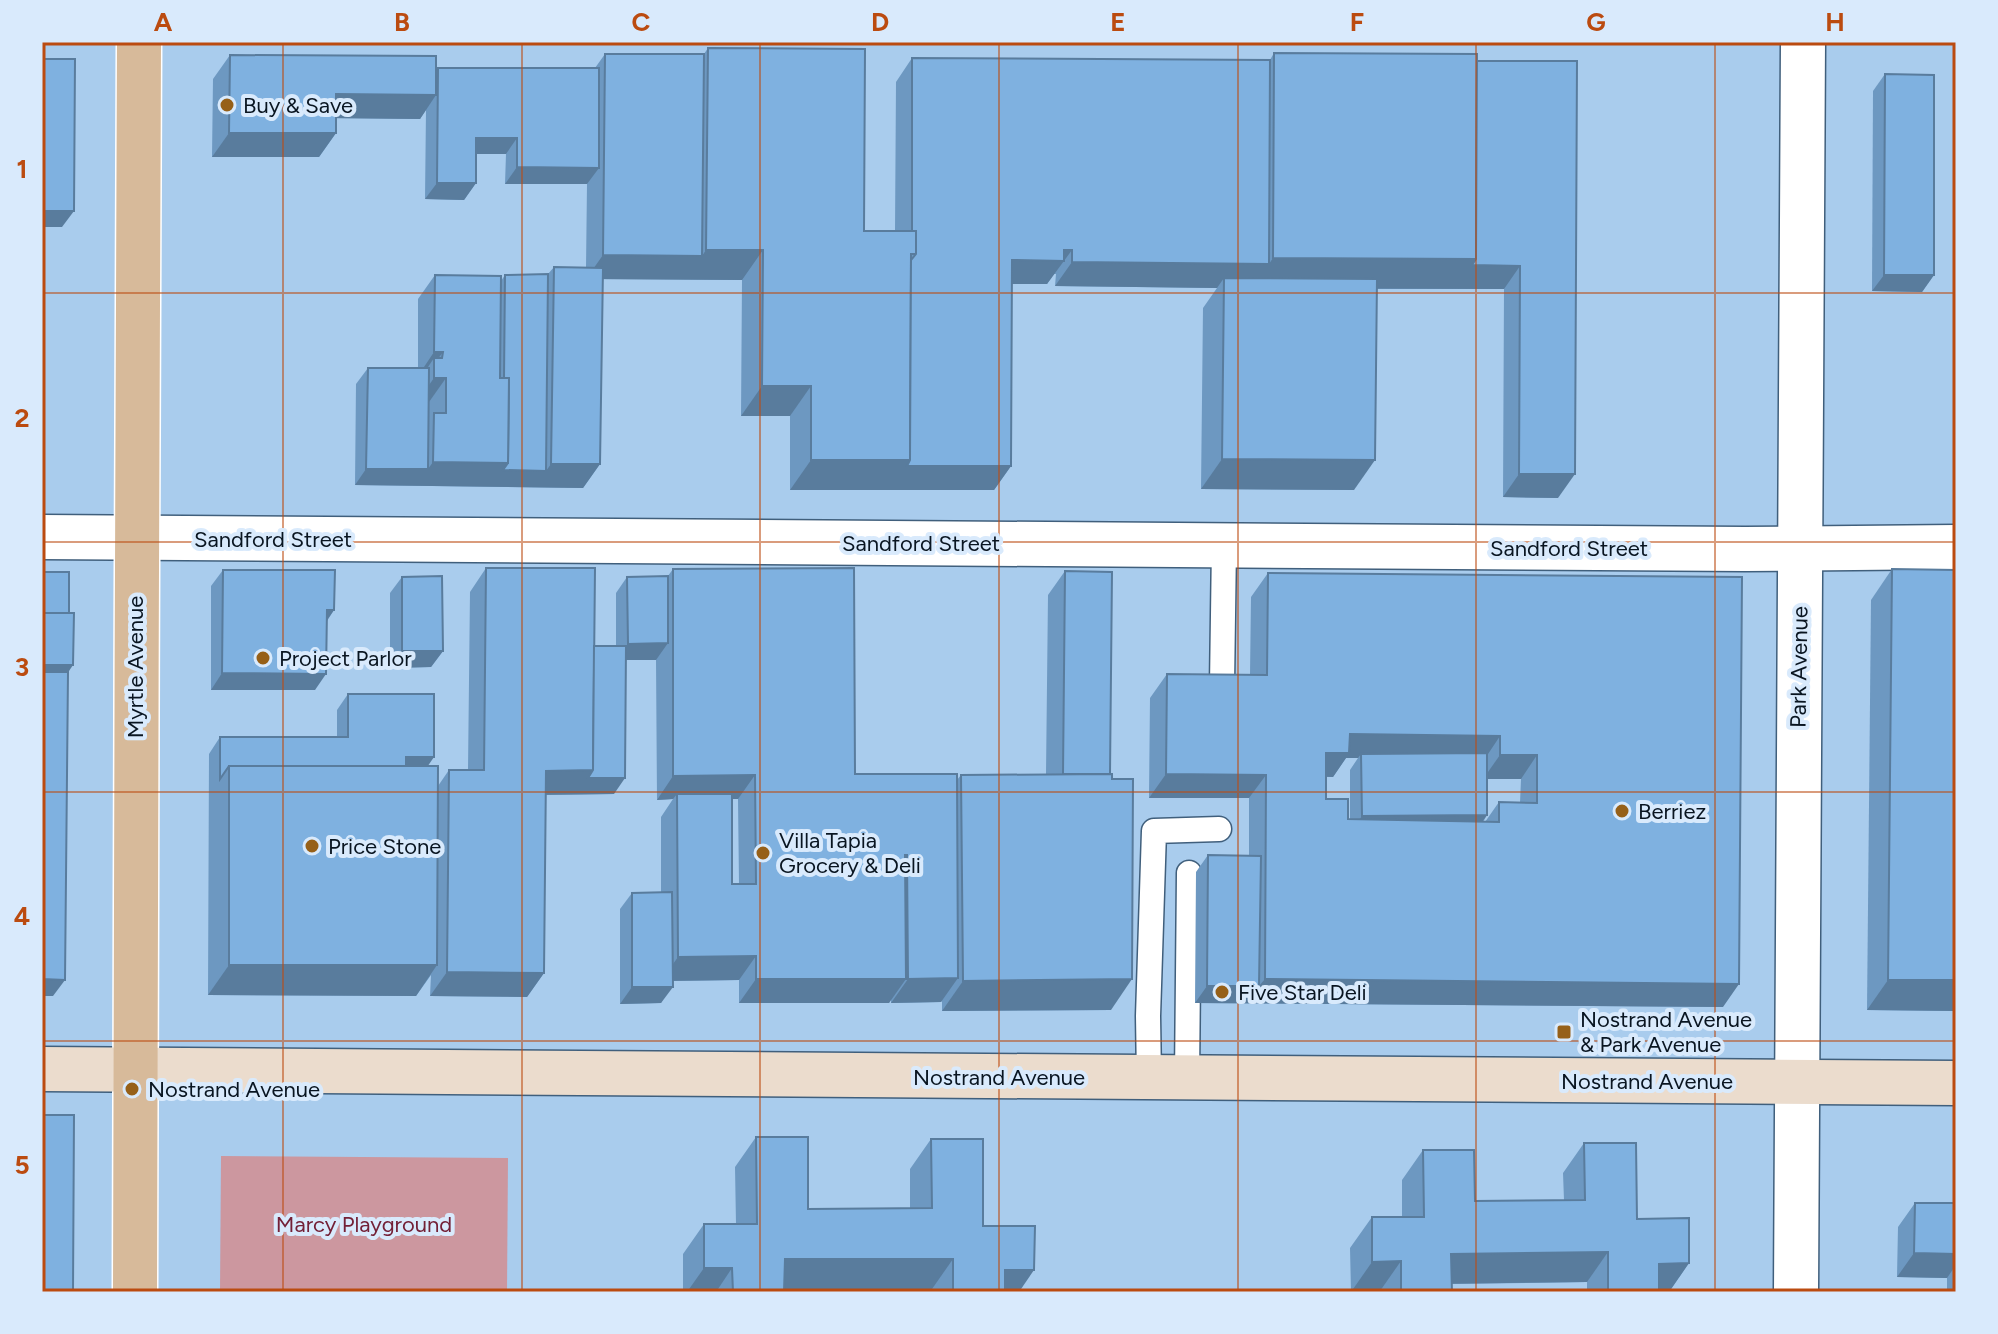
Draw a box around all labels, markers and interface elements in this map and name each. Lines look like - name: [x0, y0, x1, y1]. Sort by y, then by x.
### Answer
- text: A: [154, 6, 173, 38]
- text: B: [394, 6, 410, 38]
- text: C: [632, 6, 651, 38]
- text: D: [871, 6, 889, 38]
- text: E: [1110, 6, 1126, 38]
- text: F: [1350, 6, 1364, 38]
- text: G: [1586, 6, 1606, 38]
- text: H: [1825, 6, 1845, 38]
- place label: Buy & Save: [243, 92, 353, 119]
- marker: Buy & Save: [218, 96, 236, 114]
- text: 1: [17, 153, 27, 185]
- text: 2: [14, 402, 30, 434]
- street label: Sandford Street: [194, 526, 352, 553]
- street label: Sandford Street: [842, 530, 1000, 557]
- street label: Sandford Street: [1490, 535, 1648, 562]
- street label: Myrtle Avenue: [122, 596, 149, 738]
- street label: Park Avenue: [1784, 606, 1814, 728]
- place label: Project Parlor: [279, 645, 412, 672]
- marker: Project Parlor: [254, 649, 272, 667]
- text: 3: [15, 651, 29, 683]
- place label: Berriez: [1638, 798, 1706, 825]
- marker: Berriez: [1613, 802, 1631, 820]
- place label: Villa Tapia Grocery & Deli: [779, 827, 921, 879]
- place label: Price Stone: [328, 833, 441, 860]
- marker: Price Stone: [303, 837, 321, 855]
- marker: Villa Tapia Grocery & Deli: [754, 844, 772, 862]
- text: 4: [14, 900, 30, 932]
- place label: Five Star Deli: [1238, 979, 1367, 1006]
- marker: Five Star Deli: [1213, 983, 1231, 1001]
- place label: Nostrand Avenue & Park Avenue: [1580, 1006, 1752, 1058]
- marker: Nostrand Avenue & Park Avenue: [1555, 1023, 1573, 1041]
- street label: Nostrand Avenue: [913, 1064, 1085, 1091]
- street label: Nostrand Avenue: [1561, 1068, 1733, 1095]
- place label: Nostrand Avenue: [148, 1076, 320, 1103]
- marker: Nostrand Avenue: [123, 1080, 141, 1098]
- text: 5: [14, 1149, 30, 1181]
- park label: Marcy Playground: [276, 1211, 452, 1238]

